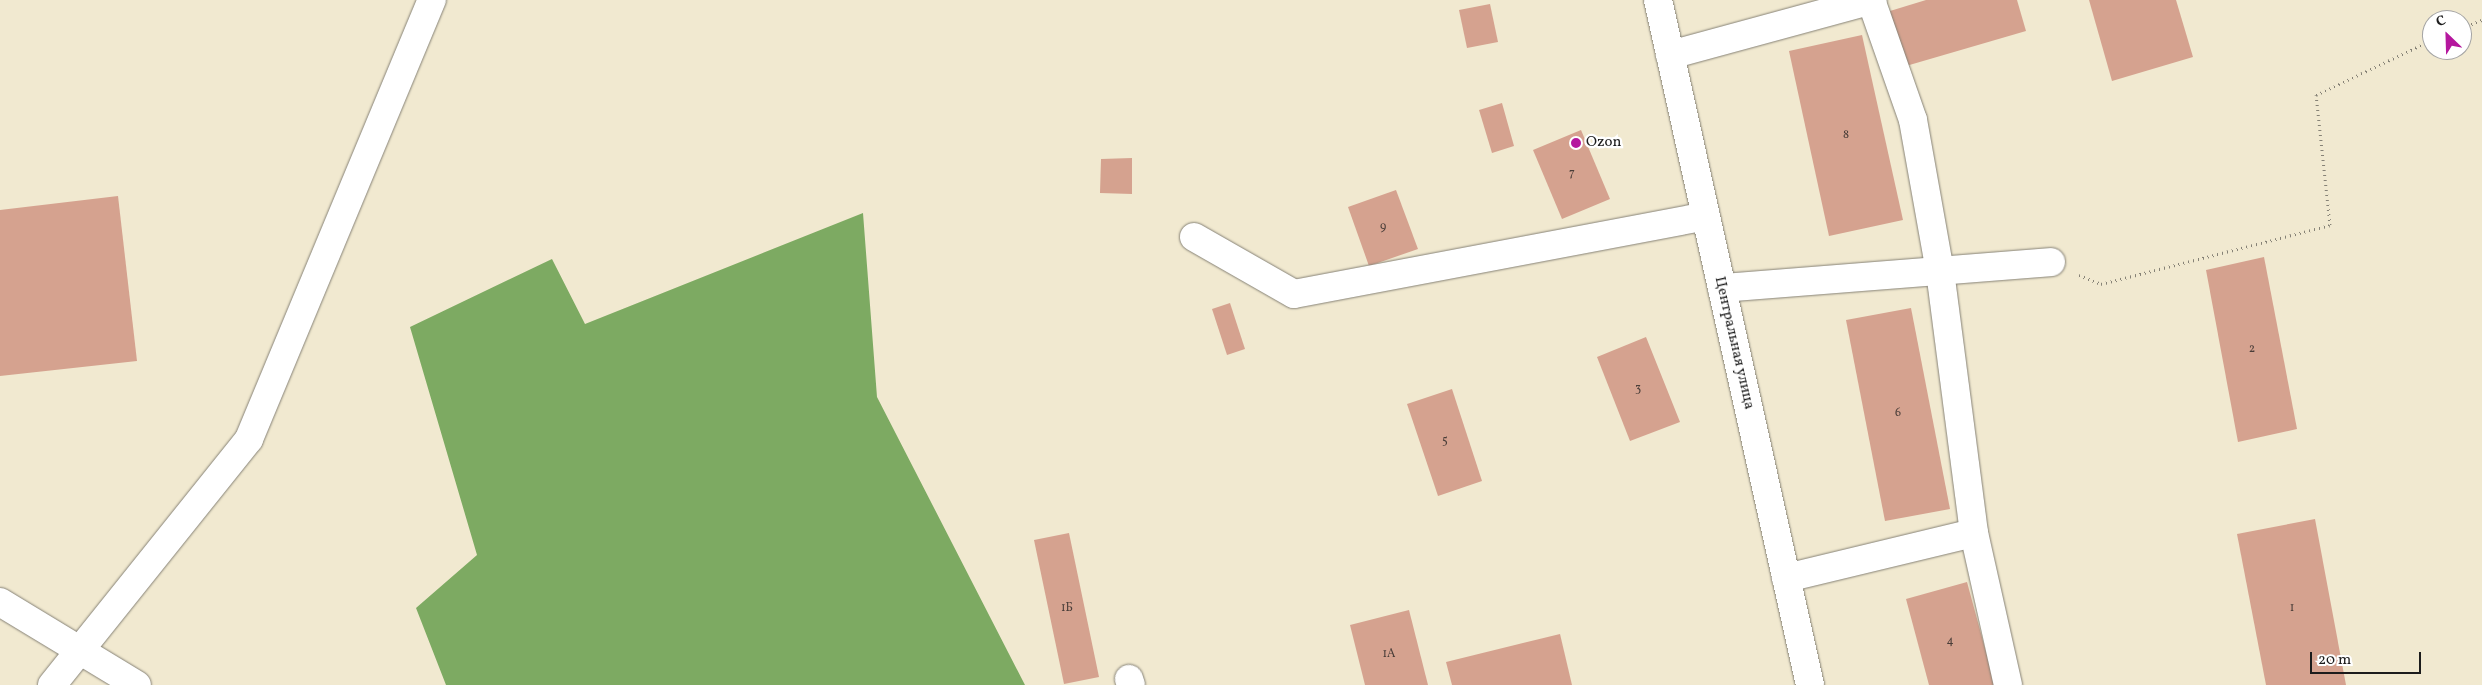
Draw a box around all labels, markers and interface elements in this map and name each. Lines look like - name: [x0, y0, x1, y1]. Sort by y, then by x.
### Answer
- north arrow: [2422, 10, 2472, 60]
- text: С: [2433, 11, 2449, 32]
- house number: 8: [1843, 129, 1849, 143]
- place label: Ozon: [1586, 134, 1621, 152]
- marker: Ozon: [1570, 137, 1582, 149]
- house number: 7: [1569, 167, 1575, 181]
- house number: 9: [1380, 221, 1386, 235]
- street label: Центральная улица: [1710, 275, 1758, 411]
- house number: 2: [2249, 343, 2255, 357]
- house number: 3: [1635, 383, 1641, 397]
- house number: 6: [1895, 407, 1901, 421]
- house number: 5: [1442, 435, 1448, 449]
- house number: 1Б: [1061, 602, 1073, 616]
- house number: 1: [2290, 602, 2294, 616]
- house number: 4: [1946, 635, 1954, 649]
- scale bar: [2312, 642, 2423, 674]
- house number: 1А: [1382, 648, 1396, 662]
- text: 20 m: [2318, 650, 2351, 671]

